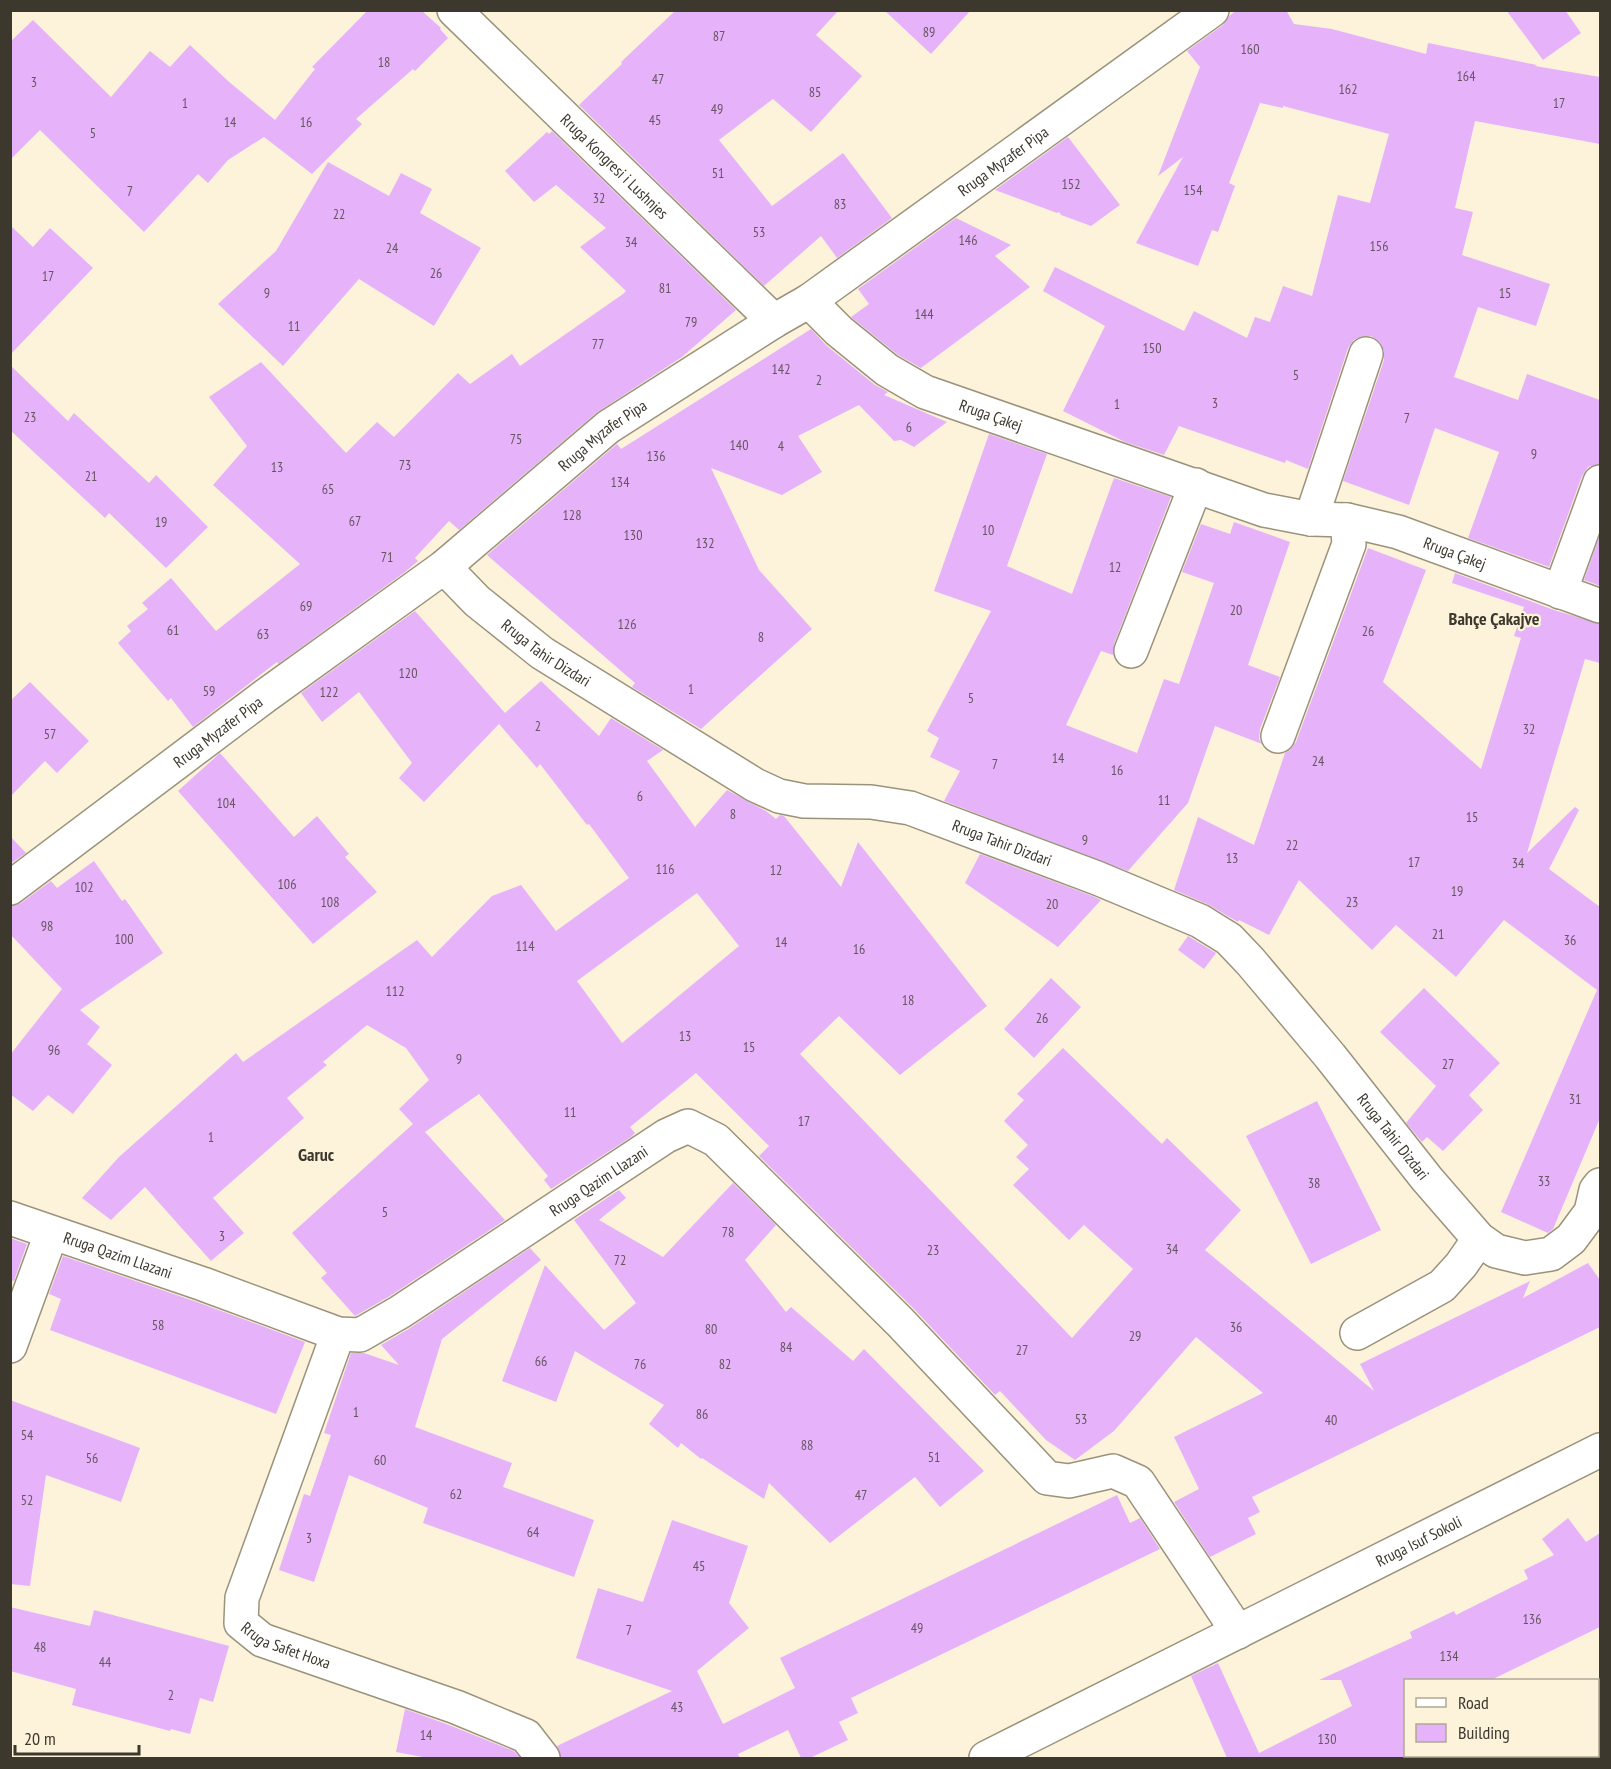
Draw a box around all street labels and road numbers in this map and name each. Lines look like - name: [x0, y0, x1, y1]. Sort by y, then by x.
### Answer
- street label: Rruga Kongresi i Lushnjes: [557, 109, 673, 223]
- street label: Rruga Myzafer Pipa: [954, 122, 1052, 200]
- street label: Rruga Myzafer Pipa: [554, 395, 650, 475]
- street label: Rruga Çakej: [957, 395, 1025, 435]
- street label: Rruga Çakej: [1421, 532, 1489, 573]
- street label: Rruga Tahir Dizdari: [497, 615, 595, 691]
- street label: Rruga Myzafer Pipa: [169, 692, 266, 772]
- street label: Rruga Tahir Dizdari: [950, 815, 1055, 870]
- street label: Rruga Tahir Dizdari: [1353, 1089, 1434, 1184]
- street label: Rruga Qazim Llazani: [546, 1141, 651, 1220]
- street label: Rruga Qazim Llazani: [61, 1227, 175, 1283]
- street label: Rruga Isuf Sokoli: [1372, 1511, 1465, 1571]
- street label: Rruga Safet Hoxa: [237, 1617, 333, 1673]

